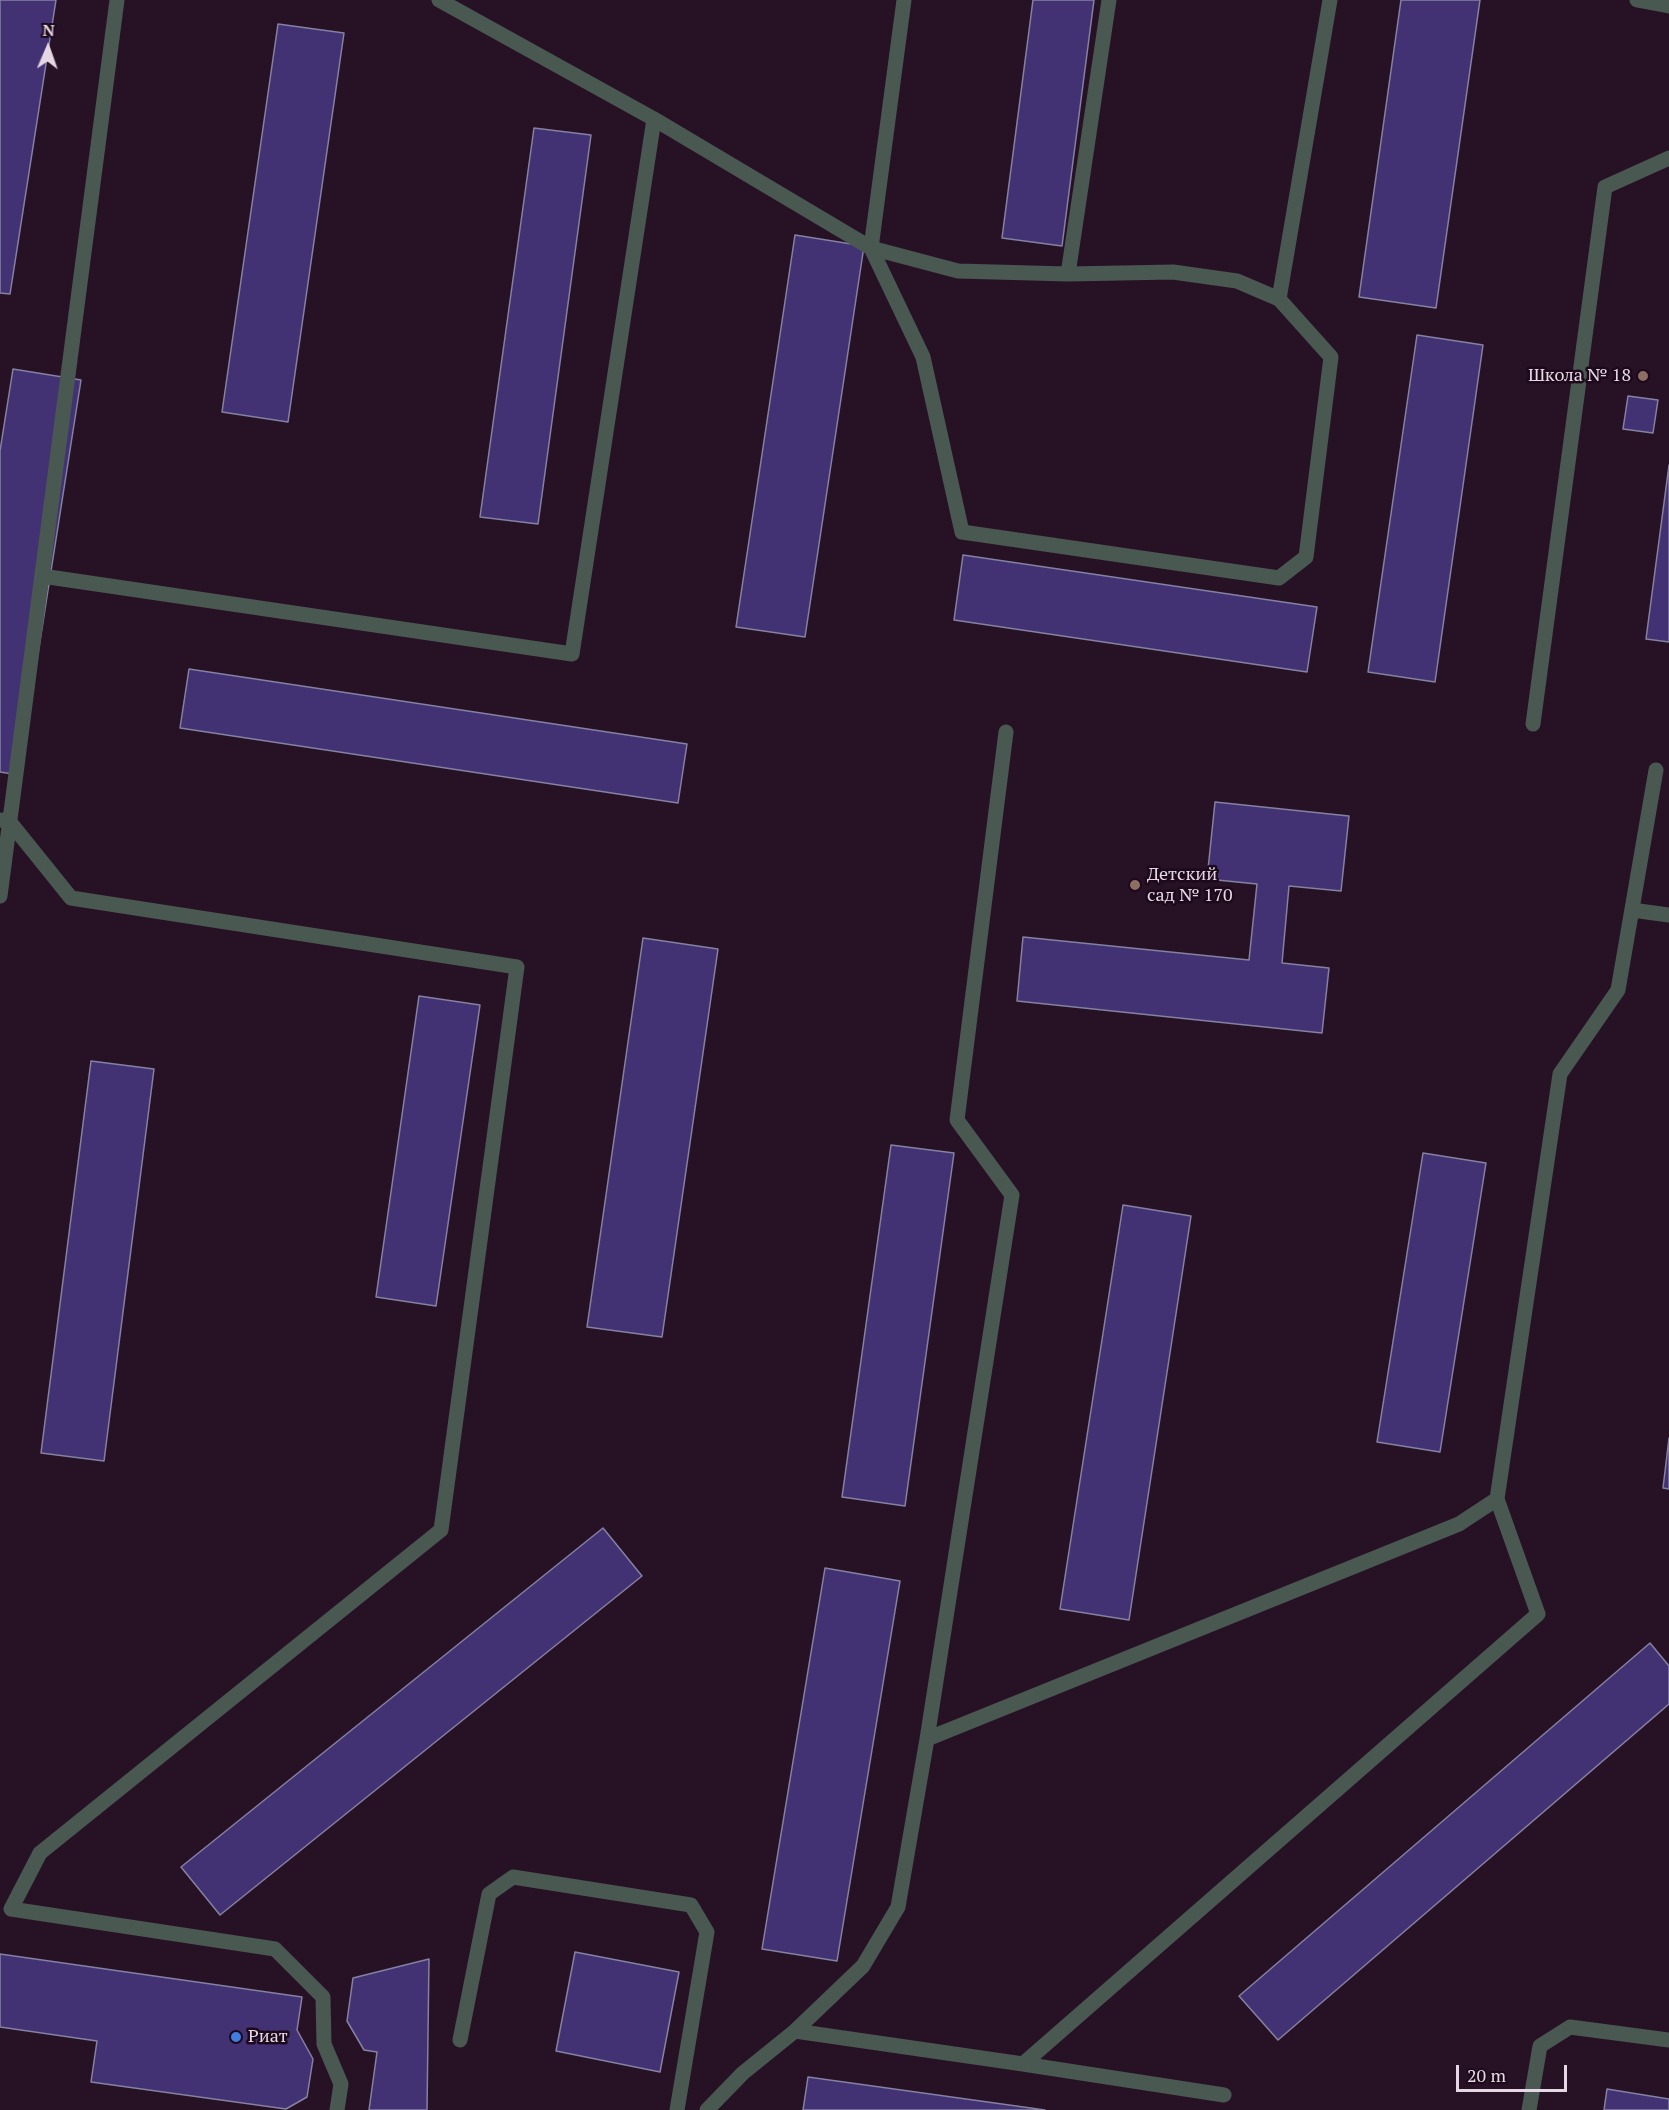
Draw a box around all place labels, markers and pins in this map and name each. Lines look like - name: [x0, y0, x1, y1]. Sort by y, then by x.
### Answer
- place label: Школа № 18: [1528, 365, 1631, 387]
- marker: Школа № 18: [1636, 369, 1650, 383]
- place label: Детский сад № 170: [1147, 864, 1233, 906]
- marker: Детский сад № 170: [1128, 878, 1142, 892]
- place label: Риат: [248, 2026, 288, 2048]
- marker: Риат: [229, 2030, 243, 2044]

